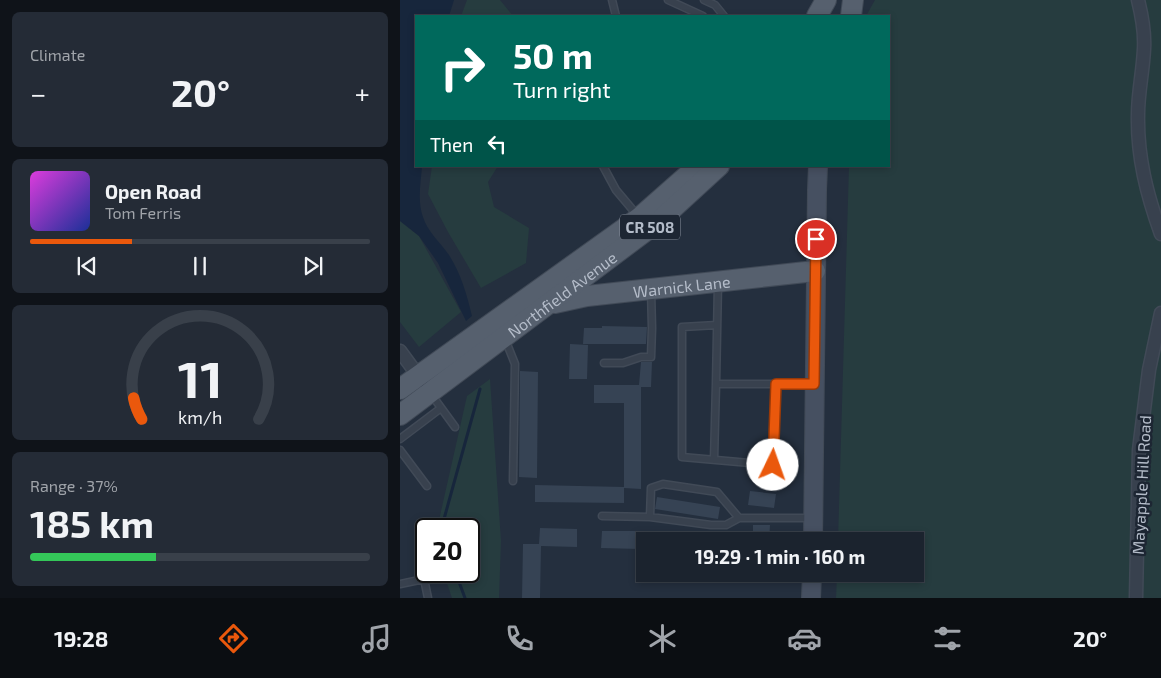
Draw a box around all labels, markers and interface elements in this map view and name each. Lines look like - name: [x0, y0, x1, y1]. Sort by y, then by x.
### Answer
- text: 50 m: [513, 34, 593, 76]
- icon: right: [430, 35, 495, 100]
- text: Climate: [30, 45, 85, 64]
- text: 20°: [171, 69, 230, 115]
- text: −: [30, 76, 46, 110]
- text: +: [355, 76, 370, 110]
- text: Turn right: [513, 76, 611, 102]
- icon: left: [483, 130, 511, 158]
- text: Then: [430, 133, 473, 156]
- text: Open Road: [105, 180, 201, 203]
- text: Tom Ferris: [105, 203, 181, 222]
- road number: CR 508: [620, 214, 680, 240]
- pin: [795, 218, 837, 260]
- icon: arrive: [802, 225, 830, 253]
- street label: Northfield Avenue: [503, 247, 620, 341]
- icon: previous: [73, 252, 101, 280]
- icon: pause: [186, 252, 214, 280]
- icon: next: [299, 252, 327, 280]
- street label: Warnick Lane: [632, 271, 731, 300]
- text: 11: [178, 346, 222, 408]
- text: km/h: [178, 406, 222, 428]
- street label: Mayapple Hill Road: [1128, 415, 1154, 555]
- position arrow: [746, 438, 798, 490]
- text: Range · 37%: [30, 476, 118, 495]
- text: 185 km: [30, 500, 154, 546]
- speed limit sign: 20: [415, 518, 480, 583]
- text: 19:29 · 1 min · 160 m: [695, 545, 865, 568]
- icon: directions: [216, 621, 251, 656]
- icon: music: [359, 621, 394, 656]
- icon: phone: [502, 621, 537, 656]
- icon: climate: [645, 621, 680, 656]
- icon: car: [787, 621, 822, 656]
- icon: filters: [930, 621, 965, 656]
- text: 19:28: [54, 625, 109, 651]
- text: 20°: [1073, 625, 1107, 651]

